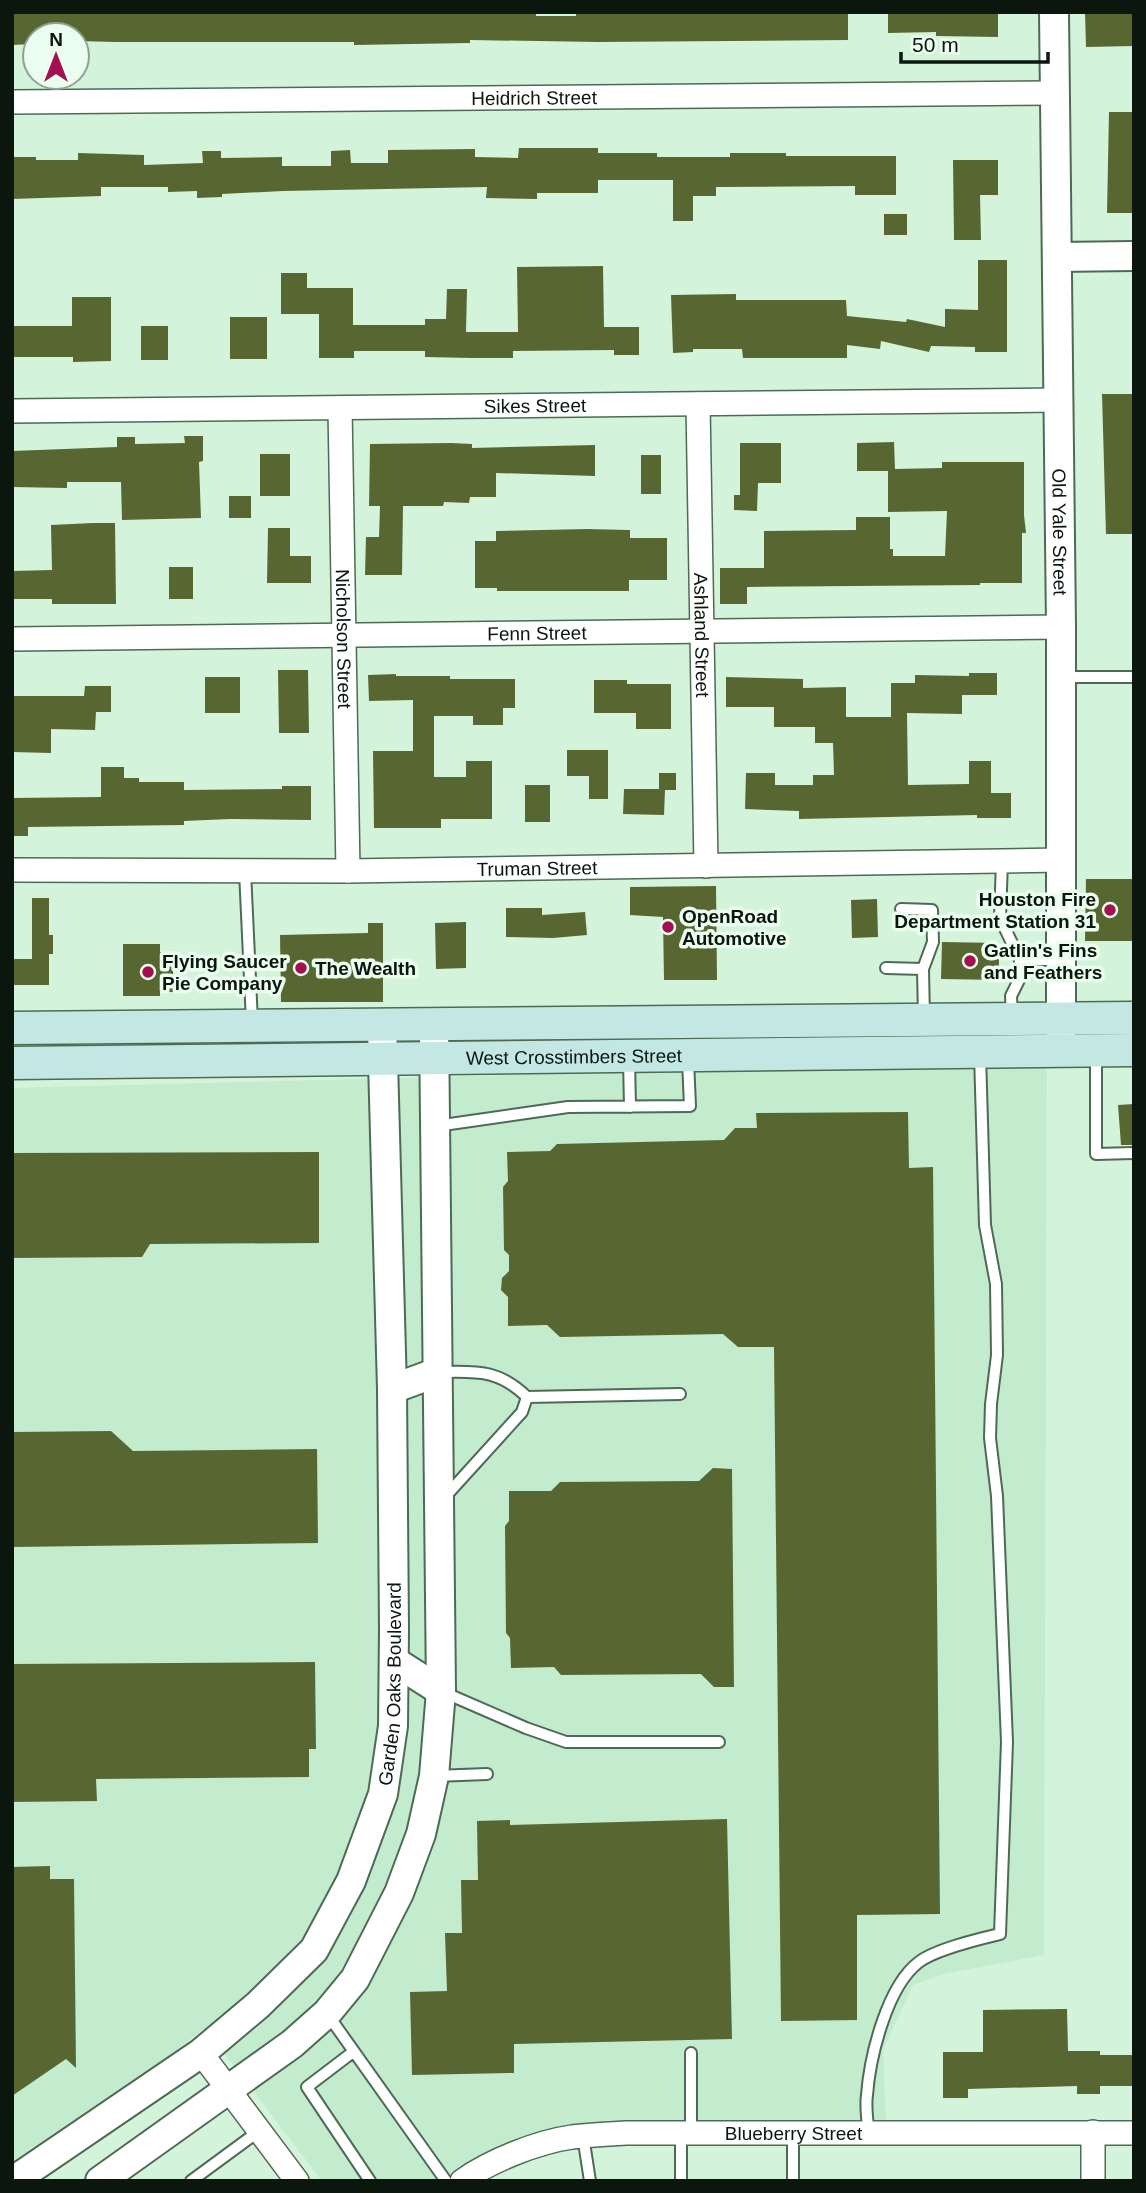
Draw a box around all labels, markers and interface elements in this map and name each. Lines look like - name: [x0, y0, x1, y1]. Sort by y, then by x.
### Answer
- north arrow: [21, 21, 91, 91]
- scale bar: [901, 21, 1048, 65]
- text: N: [49, 29, 63, 50]
- text: 50 m: [912, 33, 959, 56]
- street label: Heidrich Street: [471, 86, 598, 109]
- street label: Sikes Street: [484, 394, 587, 417]
- street label: Old Yale Street: [1049, 468, 1071, 596]
- street label: Nicholson Street: [332, 569, 356, 710]
- street label: Ashland Street: [690, 572, 714, 698]
- street label: Fenn Street: [487, 622, 587, 644]
- street label: Truman Street: [476, 857, 598, 880]
- place label: Houston Fire Department Station 31: [894, 889, 1096, 932]
- marker: Houston Fire Department Station 31: [1102, 902, 1118, 918]
- place label: OpenRoad Automotive: [682, 906, 787, 949]
- marker: OpenRoad Automotive: [660, 919, 676, 935]
- place label: Gatlin's Fins and Feathers: [984, 940, 1102, 983]
- place label: Flying Saucer Pie Company: [162, 951, 287, 994]
- marker: Gatlin's Fins and Feathers: [962, 953, 978, 969]
- place label: The Wealth: [315, 958, 416, 979]
- marker: The Wealth: [293, 960, 309, 976]
- marker: Flying Saucer Pie Company: [140, 964, 156, 980]
- street label: West Crosstimbers Street: [466, 1045, 683, 1068]
- street label: Garden Oaks Boulevard: [374, 1582, 405, 1787]
- street label: Blueberry Street: [725, 2123, 863, 2144]

